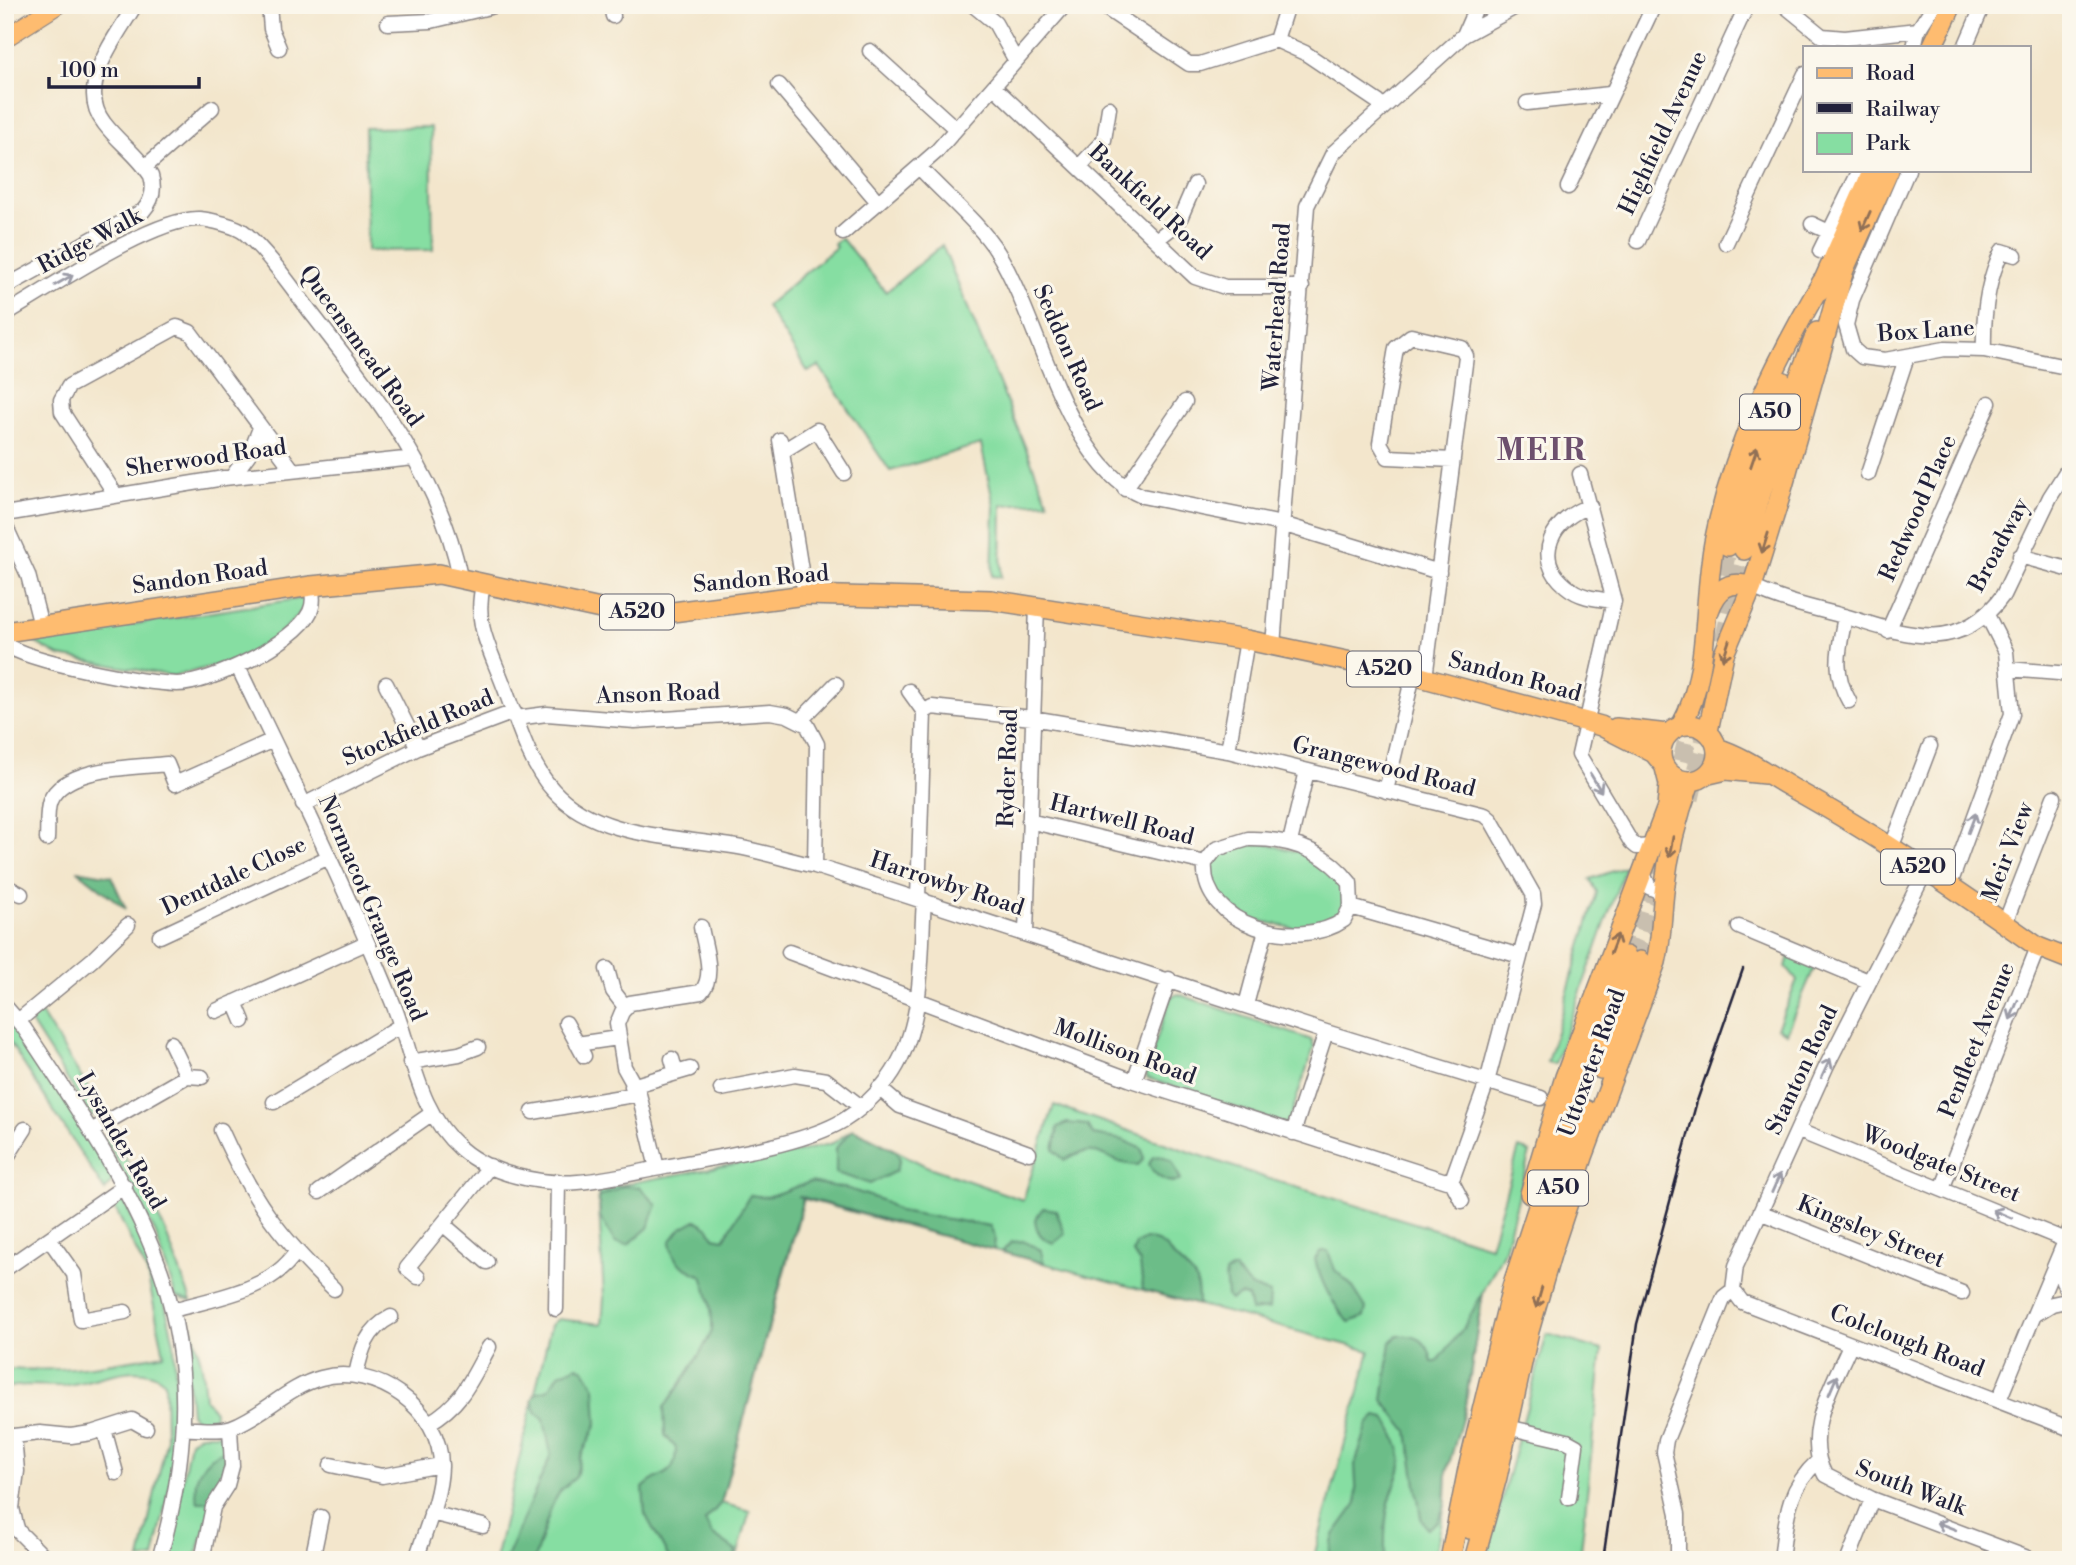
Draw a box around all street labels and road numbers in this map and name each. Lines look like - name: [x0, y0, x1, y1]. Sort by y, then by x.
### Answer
- street label: Highfield Avenue: [1613, 47, 1713, 219]
- street label: Bankfield Road: [1082, 137, 1217, 266]
- street label: Ridge Walk: [33, 201, 148, 280]
- street label: Waterhead Road: [1257, 222, 1297, 393]
- street label: Queensmead Road: [293, 260, 429, 432]
- street label: Seddon Road: [1027, 280, 1107, 416]
- street label: Box Lane: [1876, 314, 1975, 348]
- road number: A50: [1740, 394, 1800, 430]
- street label: Redwood Place: [1873, 430, 1963, 586]
- street label: Sherwood Road: [124, 433, 288, 483]
- street label: Broadway: [1962, 493, 2036, 598]
- street label: Sandon Road: [131, 554, 269, 600]
- street label: Sandon Road: [692, 559, 830, 599]
- road number: A520: [600, 594, 674, 630]
- street label: Sandon Road: [1446, 646, 1584, 708]
- road number: A520: [1347, 652, 1421, 686]
- street label: Anson Road: [594, 678, 721, 710]
- street label: Stockfield Road: [338, 684, 498, 772]
- street label: Ryder Road: [992, 708, 1024, 828]
- street label: Grangewood Road: [1289, 731, 1479, 803]
- street label: Hartwell Road: [1047, 789, 1197, 851]
- street label: Normacot Grange Road: [312, 791, 432, 1025]
- street label: Meir View: [1976, 797, 2040, 906]
- street label: Dentdale Close: [157, 830, 311, 922]
- street label: Harrowby Road: [866, 846, 1028, 922]
- road number: A520: [1881, 850, 1955, 884]
- street label: Penfleet Avenue: [1933, 958, 2021, 1122]
- street label: Uttoxeter Road: [1552, 985, 1632, 1141]
- street label: Stanton Road: [1760, 1001, 1844, 1139]
- street label: Mollison Road: [1050, 1013, 1200, 1091]
- street label: Lysander Road: [70, 1067, 172, 1215]
- street label: Woodgate Street: [1857, 1119, 2024, 1209]
- road number: A50: [1528, 1170, 1588, 1206]
- street label: Kingsley Street: [1793, 1190, 1949, 1274]
- street label: Colclough Road: [1826, 1299, 1988, 1383]
- street label: South Walk: [1852, 1454, 1971, 1522]

